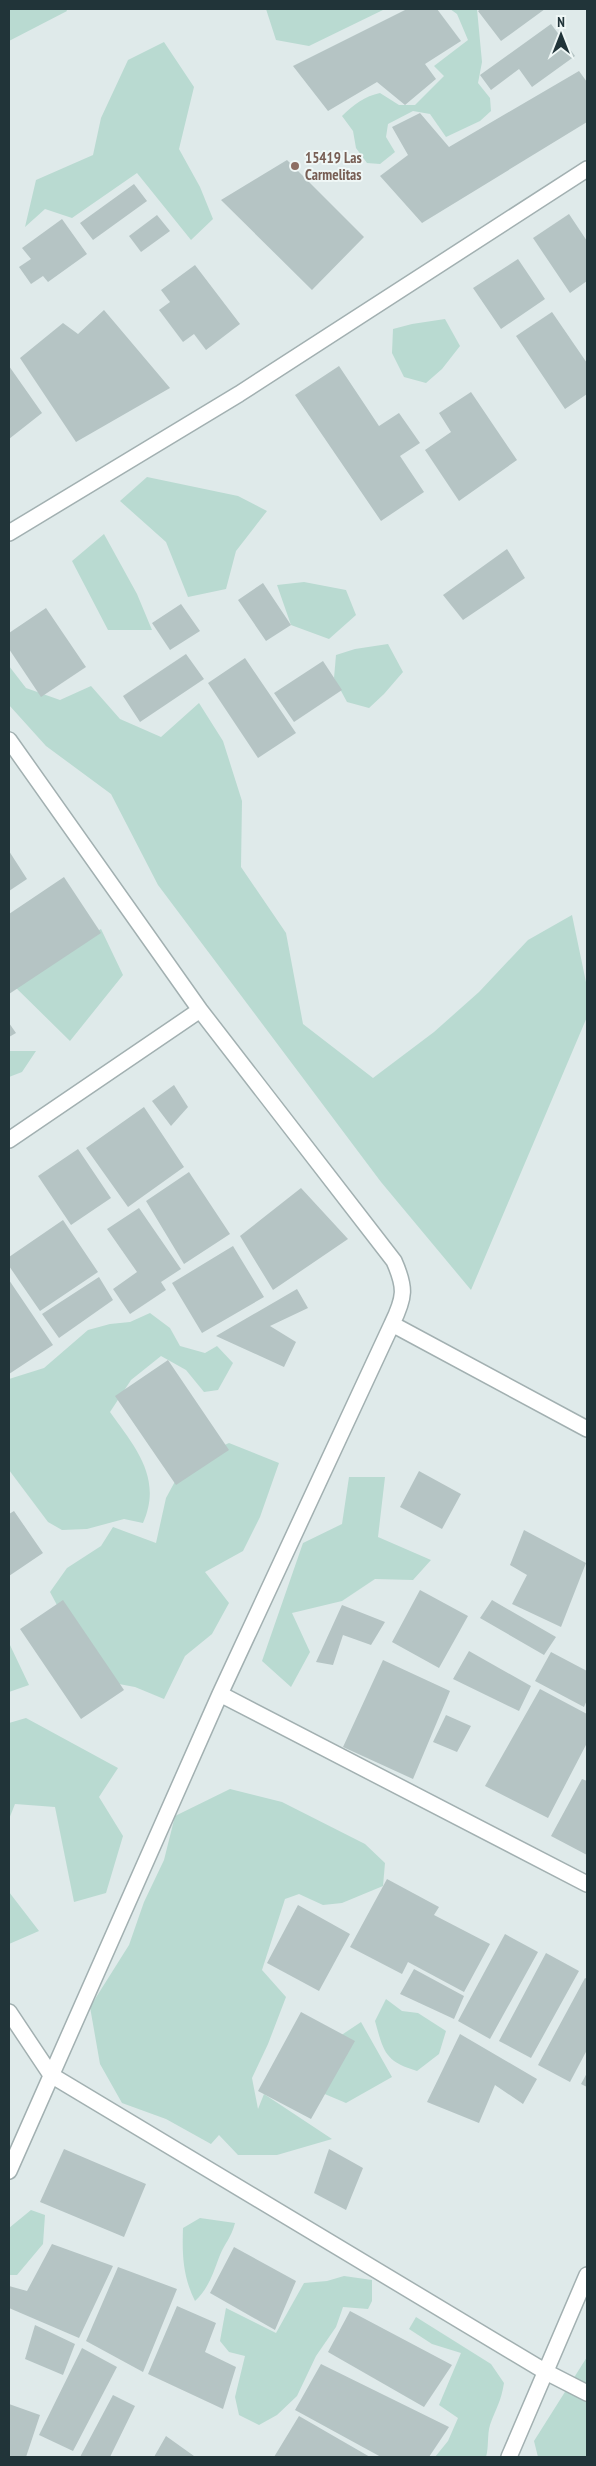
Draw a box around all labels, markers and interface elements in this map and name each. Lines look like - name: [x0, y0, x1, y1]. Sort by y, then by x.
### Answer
- north arrow: [536, 10, 586, 60]
- text: N: [557, 13, 565, 31]
- place label: 15419 Las Carmelitas: [305, 148, 362, 184]
- marker: 15419 Las Carmelitas: [289, 160, 301, 172]

